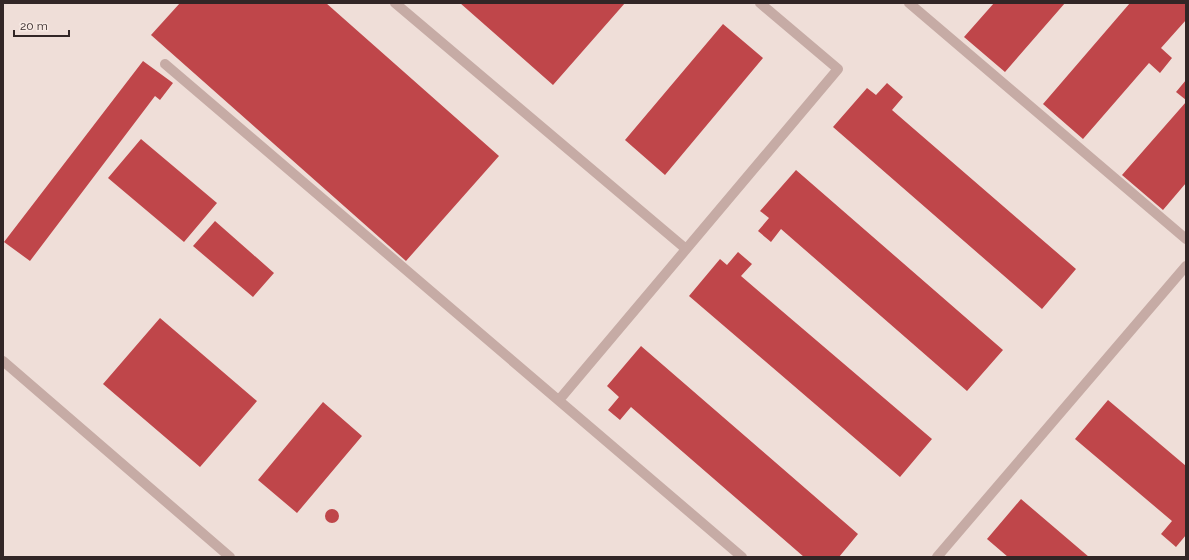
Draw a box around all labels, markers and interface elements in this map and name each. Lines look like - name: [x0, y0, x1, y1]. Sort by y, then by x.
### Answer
- scale bar: [14, 12, 69, 38]
- text: 20 m: [20, 19, 48, 33]

